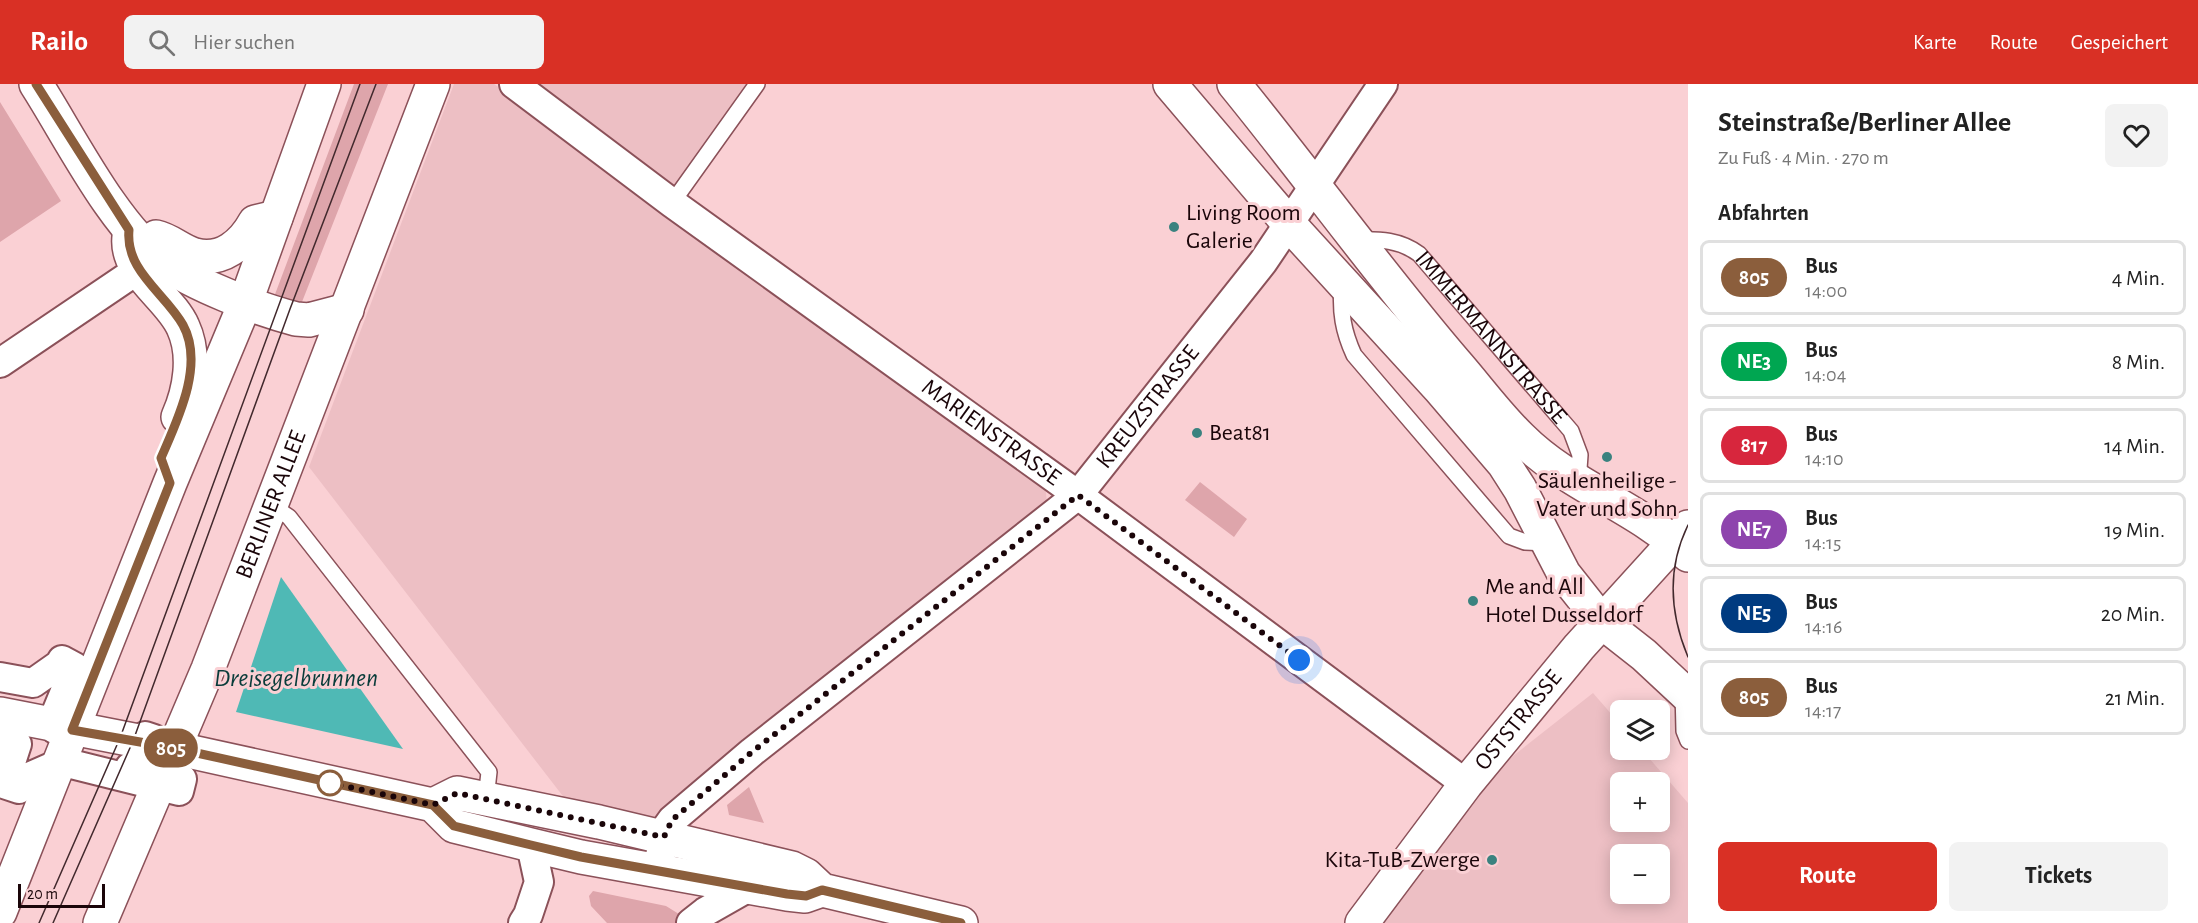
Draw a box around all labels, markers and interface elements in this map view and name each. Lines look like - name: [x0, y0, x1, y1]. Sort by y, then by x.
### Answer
- search box: [124, 15, 544, 69]
- icon: search: [145, 26, 178, 59]
- text: Railo: [30, 28, 88, 56]
- text: Hier suchen: [193, 31, 295, 53]
- text: Karte: [1913, 32, 1957, 53]
- text: Route: [1990, 32, 2038, 53]
- text: Gespeichert: [2071, 32, 2168, 53]
- button: heart: [2105, 104, 2168, 167]
- text: Steinstraße/Berliner Allee: [1718, 109, 2011, 137]
- text: Zu Fuß · 4 Min. · 270 m: [1718, 148, 1889, 168]
- place label: Living Room Galerie: [1186, 201, 1301, 253]
- text: Abfahrten: [1718, 202, 1809, 224]
- marker: Living Room Galerie: [1167, 220, 1181, 234]
- street label: IMMERMANNSTRASSE: [1410, 247, 1571, 429]
- text: Bus: [1805, 255, 1838, 277]
- text: 805: [1739, 267, 1769, 288]
- text: 4 Min.: [2112, 267, 2165, 289]
- text: 14:00: [1805, 281, 1847, 301]
- text: Bus: [1805, 339, 1838, 361]
- street label: KREUZSTRASSE: [1092, 341, 1204, 473]
- text: NE3: [1737, 351, 1771, 372]
- text: 8 Min.: [2112, 351, 2165, 373]
- text: 14:04: [1805, 365, 1846, 385]
- street label: MARIENSTRASSE: [917, 375, 1065, 491]
- place label: Beat81: [1209, 421, 1271, 445]
- text: Bus: [1805, 423, 1838, 445]
- marker: Beat81: [1190, 426, 1204, 440]
- street label: BERLINER ALLEE: [232, 427, 311, 582]
- text: 817: [1741, 435, 1768, 456]
- text: 14 Min.: [2104, 435, 2165, 457]
- text: 14:10: [1805, 449, 1844, 469]
- marker: Säulenheilige - Vater und Sohn: [1600, 450, 1614, 464]
- place label: Säulenheilige - Vater und Sohn: [1536, 469, 1678, 521]
- text: Bus: [1805, 507, 1838, 529]
- text: NE7: [1737, 519, 1771, 540]
- text: 19 Min.: [2104, 519, 2165, 541]
- text: 14:15: [1805, 533, 1841, 553]
- place label: Me and All Hotel Dusseldorf: [1485, 575, 1644, 627]
- text: Bus: [1805, 591, 1838, 613]
- marker: Me and All Hotel Dusseldorf: [1466, 594, 1480, 608]
- text: NE5: [1737, 603, 1771, 624]
- text: 20 Min.: [2101, 603, 2165, 625]
- text: 14:16: [1805, 617, 1842, 637]
- your location: [1284, 645, 1314, 675]
- water label: Dreisegelbrunnen: [214, 665, 378, 691]
- street label: OSTSTRASSE: [1470, 666, 1567, 775]
- text: Bus: [1805, 675, 1838, 697]
- text: 805: [1739, 687, 1769, 708]
- text: 21 Min.: [2105, 687, 2165, 709]
- map controls: [1610, 700, 1670, 904]
- button: layers: [1610, 700, 1670, 760]
- text: 14:17: [1805, 701, 1841, 721]
- line badge: 805: [136, 728, 206, 768]
- text: 805: [156, 738, 186, 759]
- unlabelled marker: [317, 770, 343, 796]
- button: +: [1610, 772, 1670, 832]
- button: Route: [1718, 842, 1937, 911]
- button: Tickets: [1949, 842, 2168, 911]
- button: −: [1610, 844, 1670, 904]
- place label: Kita-TuB-Zwerge: [1325, 848, 1480, 872]
- marker: Kita-TuB-Zwerge: [1485, 853, 1499, 867]
- scale bar: [18, 881, 105, 908]
- text: 20 m: [27, 886, 58, 902]

